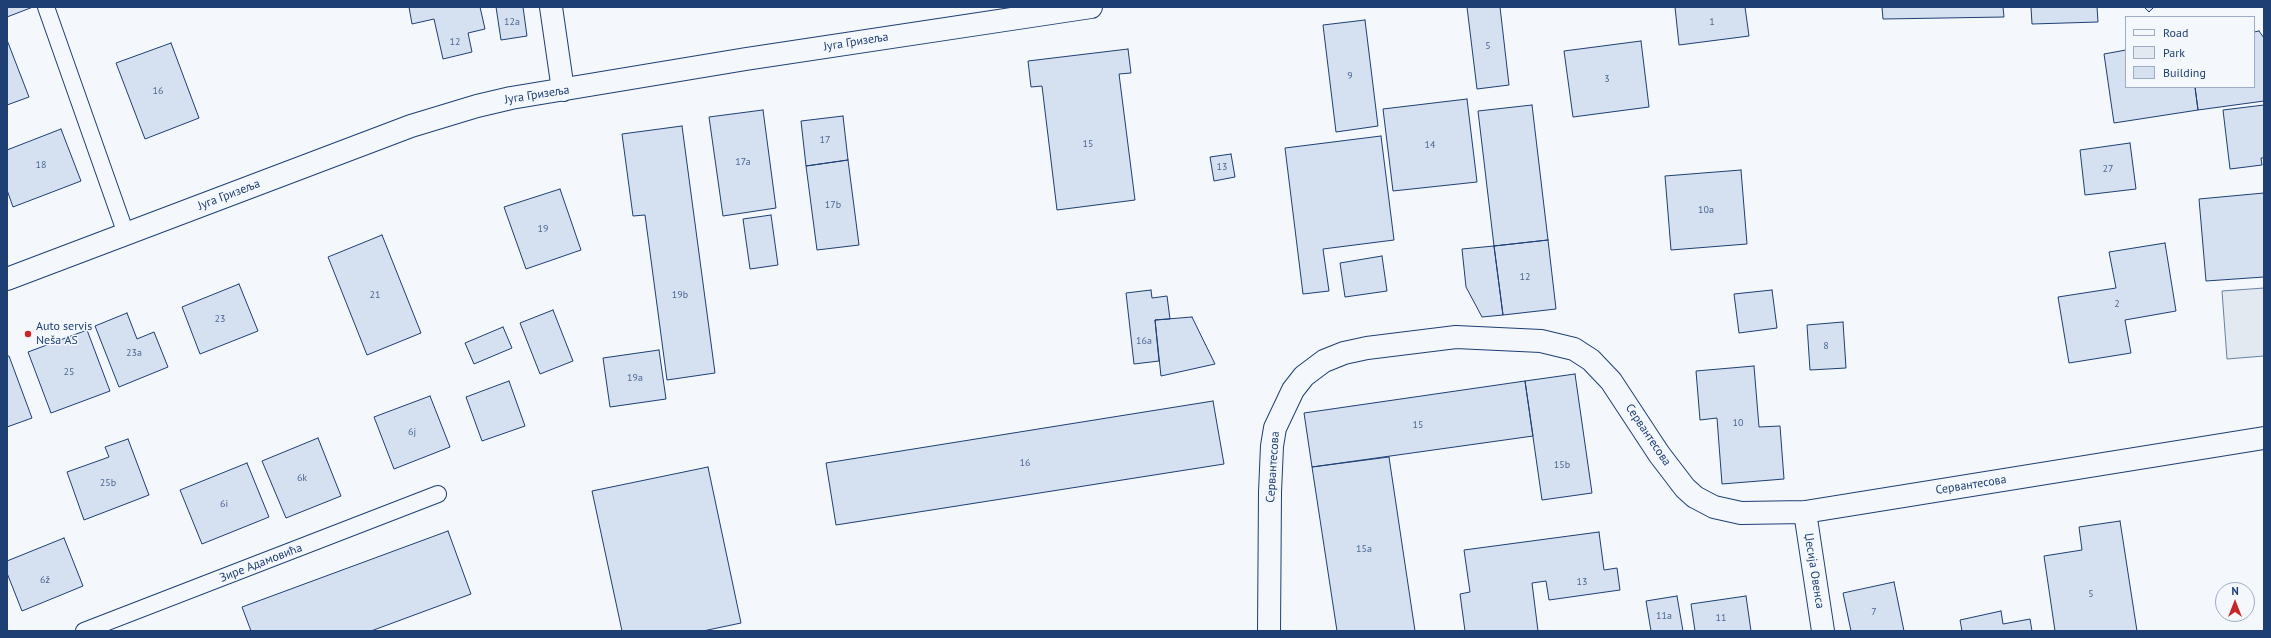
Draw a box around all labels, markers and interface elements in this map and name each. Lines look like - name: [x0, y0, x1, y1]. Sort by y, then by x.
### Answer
- house number: 12a: [504, 16, 520, 28]
- house number: 1: [1709, 16, 1715, 28]
- legend: [2125, 16, 2255, 88]
- text: Road: [2163, 25, 2188, 40]
- street label: Југа Гризеља: [822, 30, 890, 54]
- house number: 12: [450, 36, 460, 48]
- house number: 5: [1485, 40, 1491, 52]
- text: Park: [2163, 45, 2185, 60]
- text: Building: [2163, 65, 2206, 80]
- house number: 9: [1347, 70, 1353, 82]
- house number: 3: [1604, 73, 1610, 85]
- street label: Југа Гризеља: [503, 83, 571, 107]
- house number: 16: [153, 85, 163, 97]
- house number: 17: [820, 134, 830, 146]
- house number: 15: [1083, 138, 1093, 150]
- house number: 14: [1425, 139, 1435, 151]
- house number: 17a: [735, 156, 751, 168]
- house number: 18: [36, 159, 46, 171]
- house number: 13: [1217, 161, 1227, 173]
- house number: 27: [2103, 163, 2113, 175]
- street label: Југа Гризеља: [196, 177, 262, 213]
- house number: 17b: [825, 199, 841, 211]
- house number: 10a: [1698, 204, 1714, 216]
- house number: 19: [538, 223, 548, 235]
- house number: 12: [1520, 271, 1530, 283]
- house number: 21: [370, 289, 380, 301]
- house number: 19b: [672, 289, 688, 301]
- house number: 2: [2114, 298, 2120, 310]
- house number: 23: [215, 313, 225, 325]
- place label: Auto servis Neša AS: [36, 320, 92, 348]
- marker: Auto servis Neša AS: [23, 329, 33, 339]
- house number: 16a: [1136, 335, 1152, 347]
- house number: 8: [1823, 340, 1829, 352]
- house number: 23a: [126, 347, 142, 359]
- house number: 25: [64, 366, 74, 378]
- house number: 19a: [627, 372, 643, 384]
- street label: Сервантесова: [1622, 401, 1674, 469]
- house number: 10: [1733, 417, 1743, 429]
- house number: 15: [1413, 419, 1423, 431]
- house number: 6j: [408, 426, 416, 438]
- street label: Сервантесова: [1263, 431, 1283, 503]
- house number: 16: [1020, 457, 1030, 469]
- house number: 15b: [1554, 459, 1570, 471]
- house number: 6k: [297, 472, 307, 484]
- street label: Сервантесова: [1935, 472, 2007, 498]
- house number: 25b: [100, 477, 116, 489]
- house number: 6i: [220, 498, 228, 510]
- street label: Џесија Овенса: [1801, 532, 1827, 610]
- street label: Зире Адамовића: [218, 541, 304, 585]
- house number: 15a: [1356, 543, 1372, 555]
- house number: 6ž: [40, 574, 50, 586]
- house number: 13: [1577, 576, 1587, 588]
- north arrow: [2215, 582, 2255, 622]
- text: N: [2231, 584, 2239, 598]
- house number: 5: [2088, 588, 2094, 600]
- house number: 7: [1871, 606, 1877, 618]
- house number: 11a: [1656, 610, 1672, 622]
- house number: 11: [1716, 612, 1726, 624]

